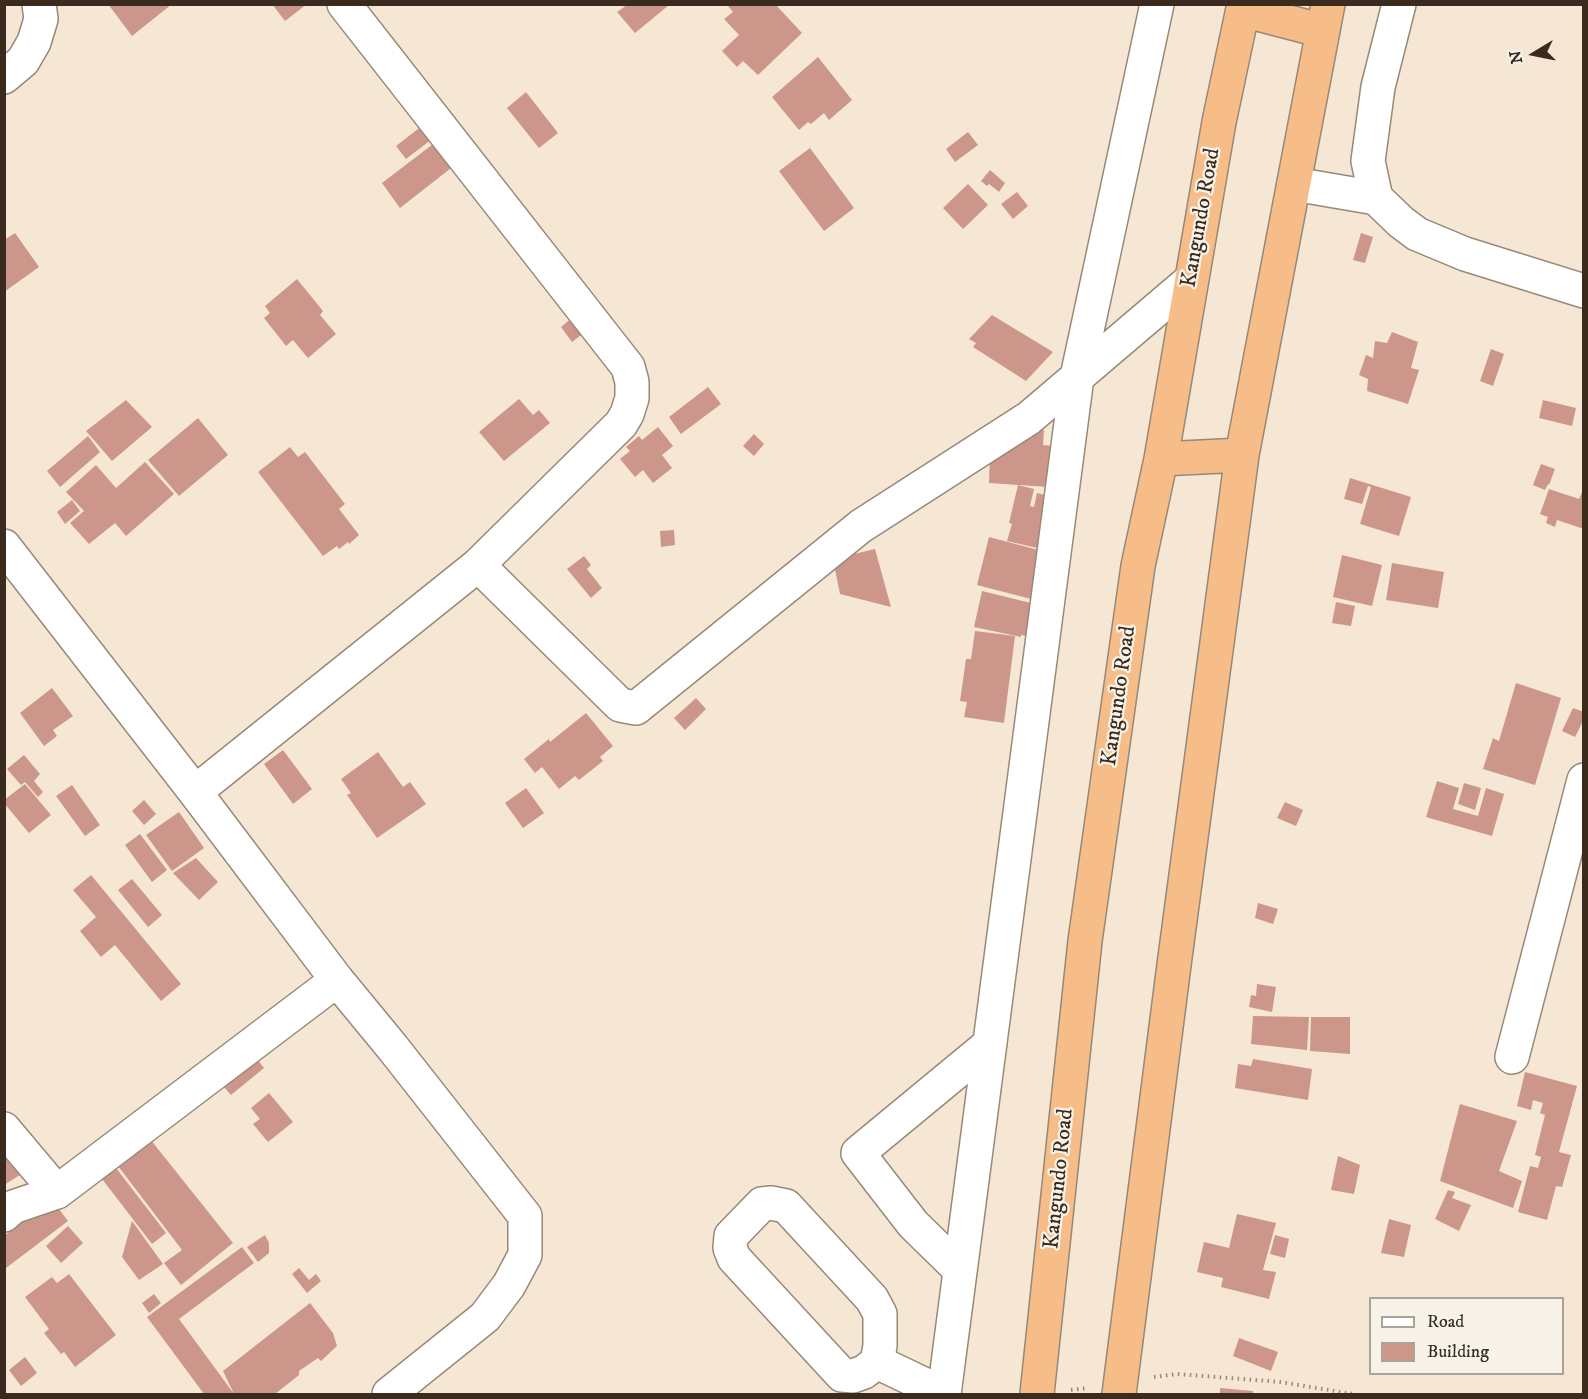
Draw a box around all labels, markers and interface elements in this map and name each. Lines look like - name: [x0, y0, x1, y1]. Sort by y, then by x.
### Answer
- north arrow: [1504, 24, 1564, 84]
- text: N: [1505, 49, 1527, 65]
- street label: Kangundo Road: [1177, 146, 1227, 290]
- street label: Kangundo Road: [1097, 624, 1143, 768]
- street label: Kangundo Road: [1040, 1108, 1080, 1250]
- legend: [1369, 1297, 1564, 1375]
- text: Road: [1427, 1311, 1464, 1333]
- text: Building: [1427, 1341, 1489, 1363]

